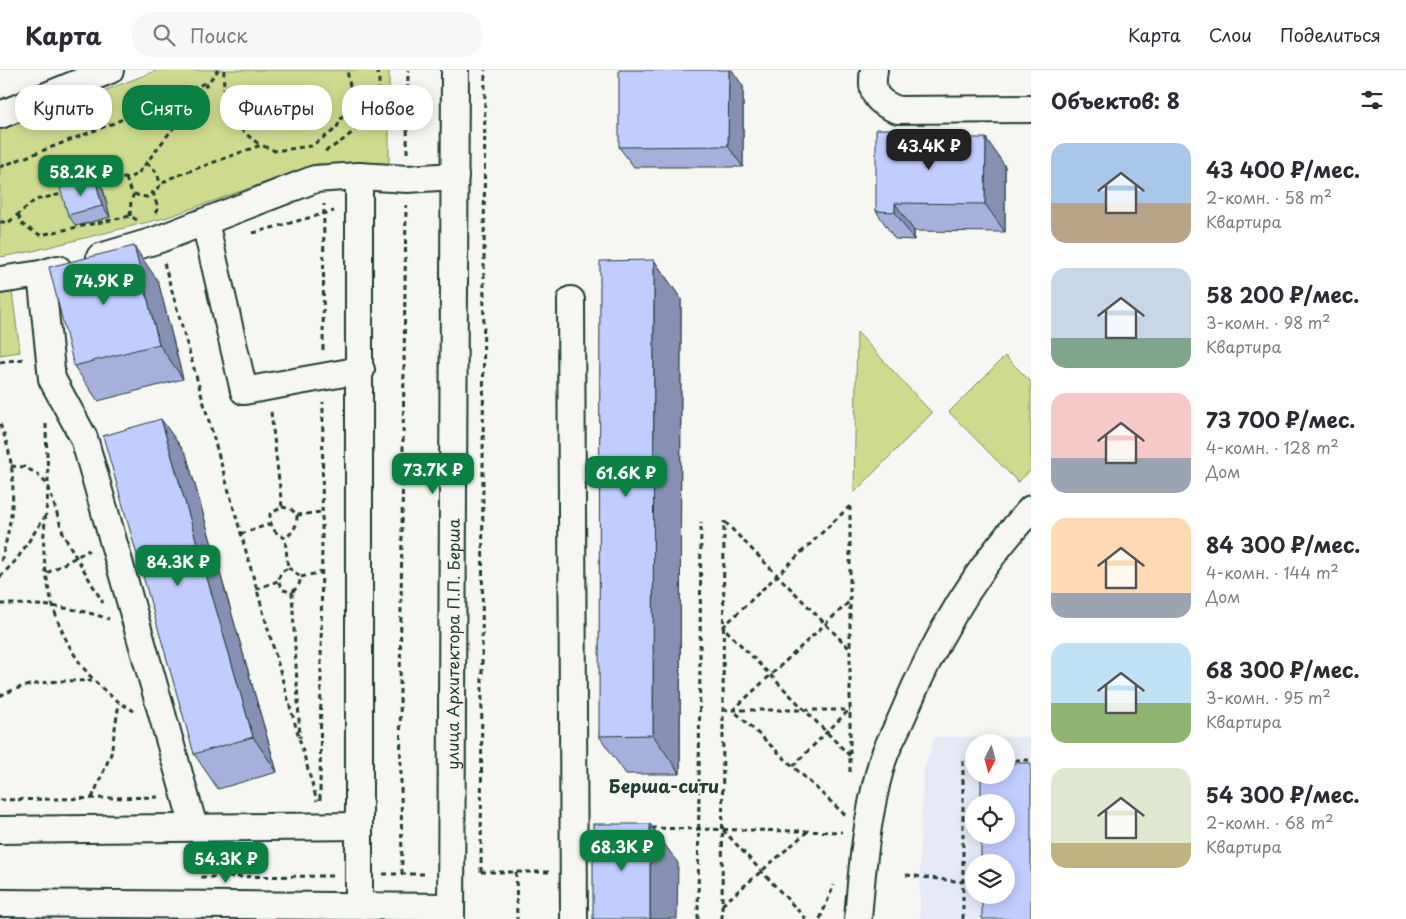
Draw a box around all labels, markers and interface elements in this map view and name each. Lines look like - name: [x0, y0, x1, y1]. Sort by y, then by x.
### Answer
- search box: [132, 12, 482, 57]
- text: Карта: [25, 17, 102, 53]
- icon: search: [150, 21, 178, 49]
- text: Поиск: [190, 21, 248, 49]
- text: Карта: [1128, 21, 1181, 48]
- text: Слои: [1209, 21, 1252, 48]
- text: Поделиться: [1280, 21, 1381, 48]
- text: Объектов: 8: [1051, 84, 1180, 116]
- chip: Купить: [15, 85, 112, 130]
- chip: Снять: [122, 85, 210, 130]
- chip: Фильтры: [220, 85, 332, 130]
- chip: Новое: [342, 85, 433, 130]
- icon: filters: [1358, 86, 1386, 114]
- pin: 43.4K ₽: [883, 128, 975, 171]
- text: 43.4K ₽: [897, 133, 961, 157]
- text: 43 400 ₽/мес.: [1206, 153, 1360, 185]
- pin: 58.2K ₽: [35, 154, 127, 197]
- text: 58.2K ₽: [49, 159, 113, 183]
- icon: home: [1091, 163, 1151, 223]
- text: 2-комн. · 58 m²: [1206, 185, 1332, 209]
- text: Квартира: [1206, 209, 1281, 233]
- pin: 74.9K ₽: [58, 264, 150, 306]
- text: 74.9K ₽: [74, 268, 134, 292]
- text: 58 200 ₽/мес.: [1206, 278, 1359, 310]
- icon: home: [1091, 288, 1151, 348]
- text: 3-комн. · 98 m²: [1206, 310, 1331, 334]
- text: Квартира: [1206, 334, 1281, 358]
- text: 73 700 ₽/мес.: [1206, 403, 1355, 435]
- icon: home: [1091, 413, 1151, 473]
- text: 4-комн. · 128 m²: [1206, 435, 1339, 459]
- pin: 73.7K ₽: [387, 452, 479, 495]
- pin: 61.6K ₽: [580, 456, 672, 498]
- text: 73.7K ₽: [403, 457, 463, 481]
- text: Дом: [1206, 459, 1240, 483]
- text: 61.6K ₽: [596, 460, 656, 484]
- street label: улица Архитектора П.П. Берша: [440, 518, 465, 770]
- text: 84 300 ₽/мес.: [1206, 528, 1360, 560]
- icon: home: [1091, 538, 1151, 598]
- pin: 84.3K ₽: [132, 544, 224, 587]
- text: 84.3K ₽: [146, 549, 210, 573]
- text: 4-комн. · 144 m²: [1206, 560, 1339, 584]
- text: Дом: [1206, 584, 1240, 608]
- text: 68 300 ₽/мес.: [1206, 653, 1359, 685]
- icon: home: [1091, 663, 1151, 723]
- text: 3-комн. · 95 m²: [1206, 685, 1331, 709]
- text: Квартира: [1206, 709, 1281, 733]
- north arrow: [965, 734, 1015, 784]
- map controls: [965, 734, 1015, 904]
- district label: Берша-сити: [609, 772, 719, 799]
- text: 54 300 ₽/мес.: [1206, 778, 1360, 810]
- icon: home: [1091, 788, 1151, 848]
- button: locate: [965, 794, 1015, 844]
- text: 2-комн. · 68 m²: [1206, 810, 1333, 834]
- pin: 68.3K ₽: [576, 830, 668, 872]
- text: 68.3K ₽: [591, 834, 653, 858]
- text: Квартира: [1206, 834, 1281, 858]
- pin: 54.3K ₽: [180, 842, 272, 884]
- text: 54.3K ₽: [194, 846, 258, 870]
- button: layers: [965, 854, 1015, 904]

